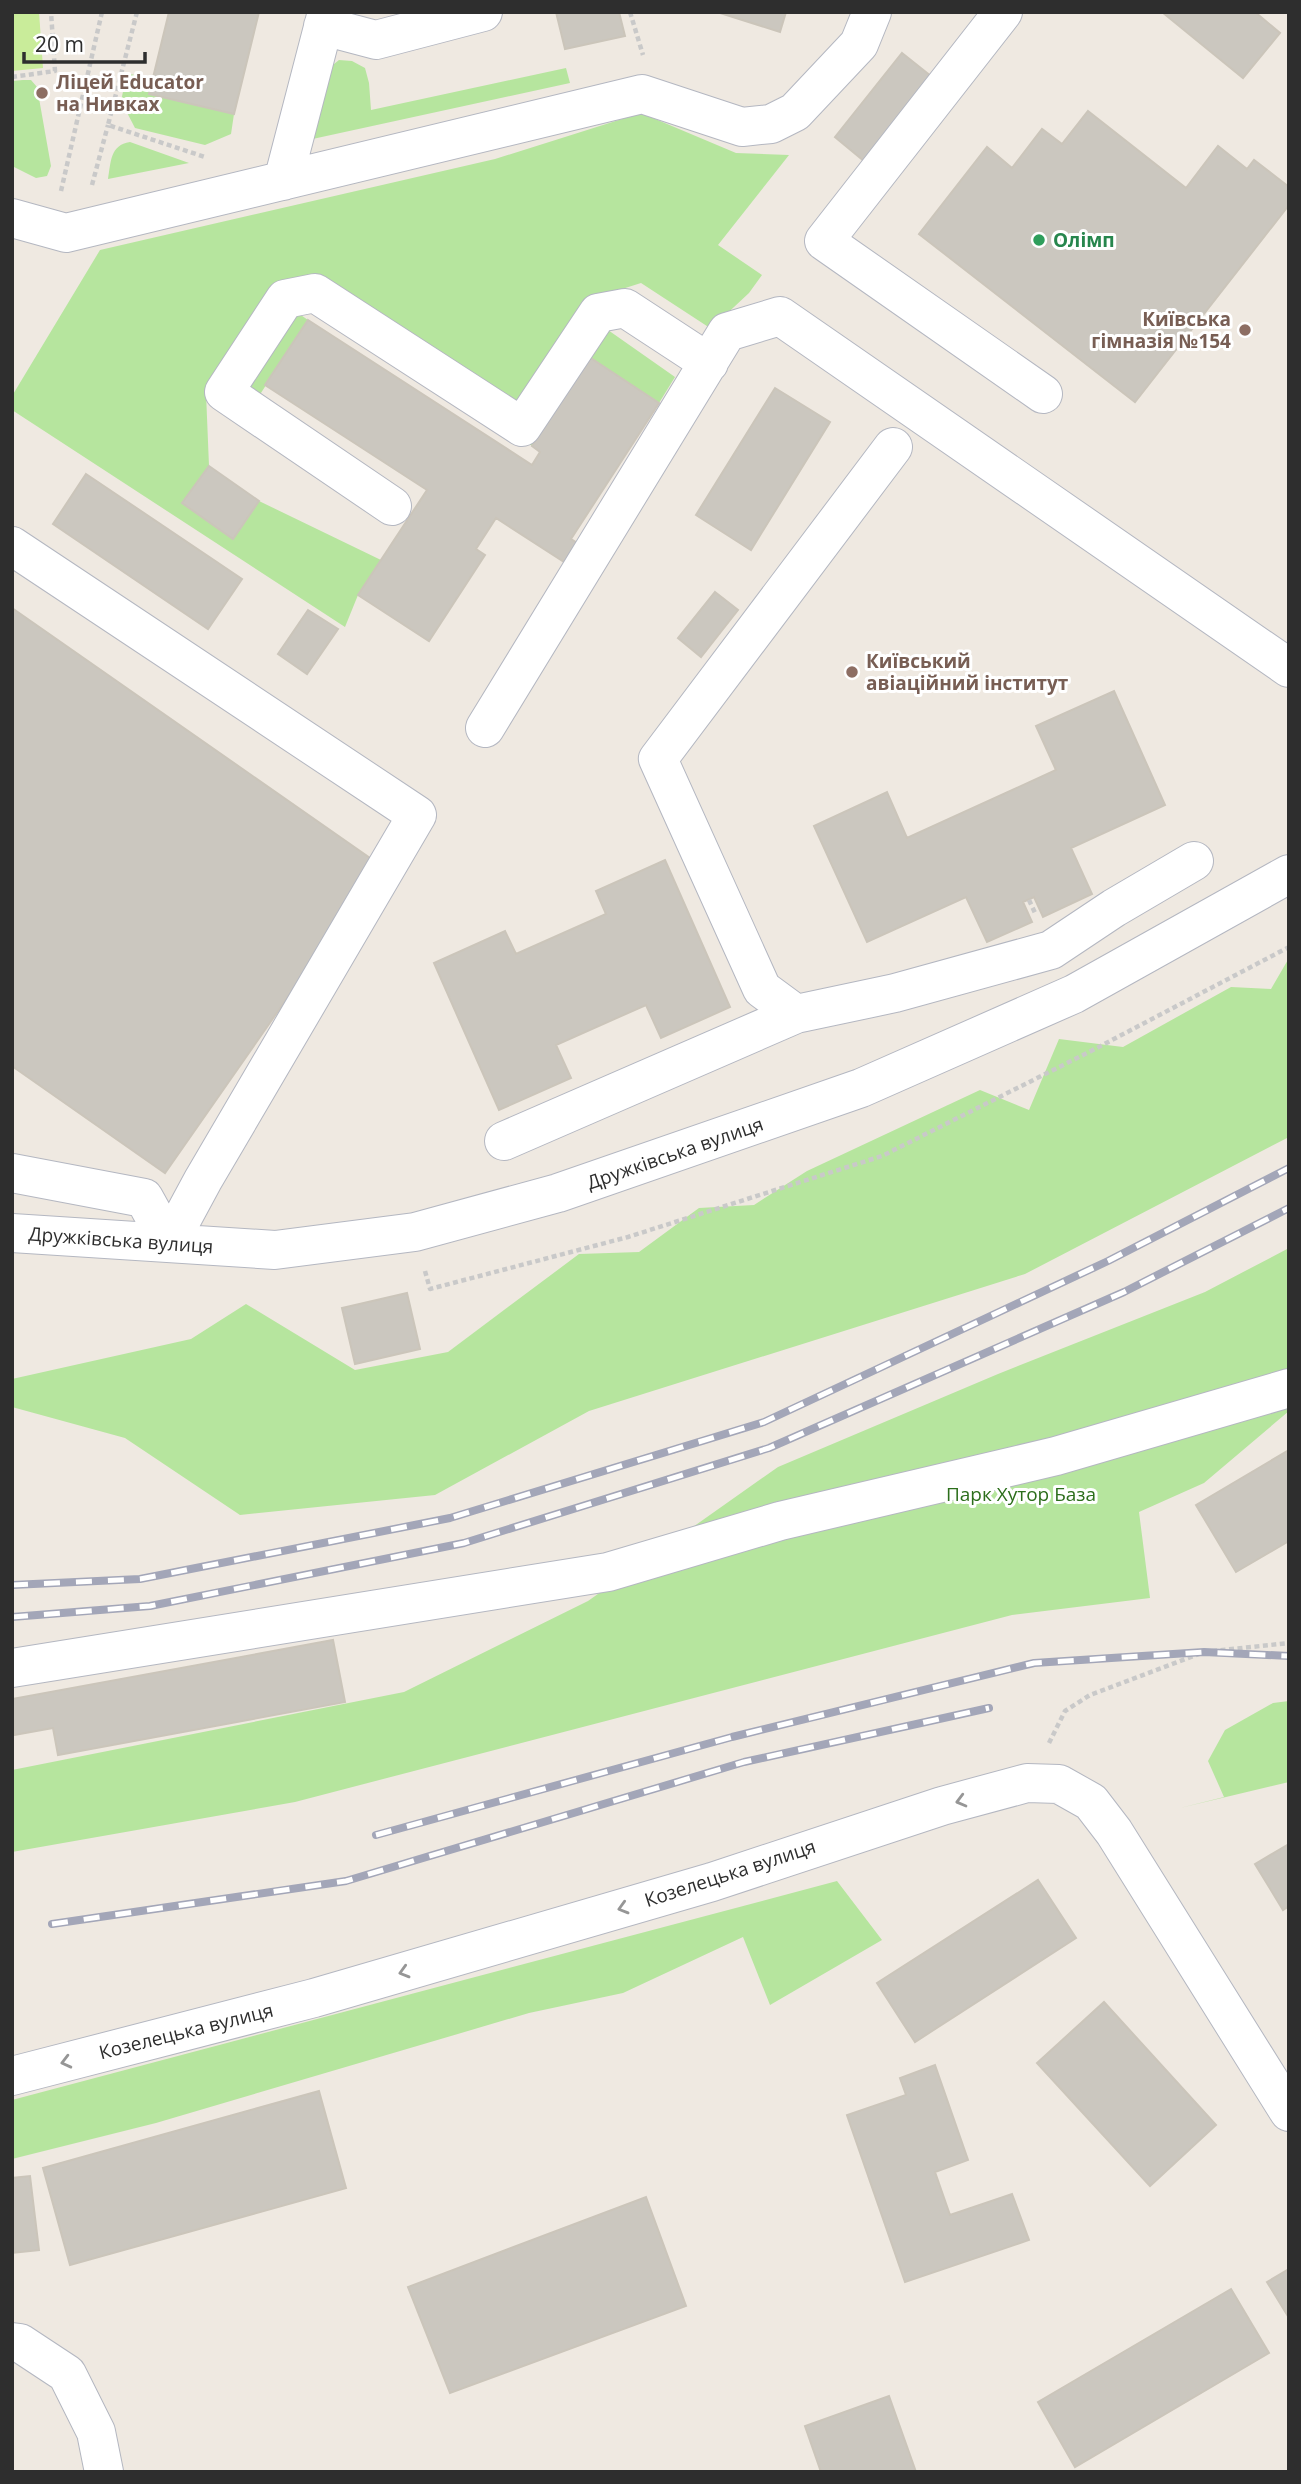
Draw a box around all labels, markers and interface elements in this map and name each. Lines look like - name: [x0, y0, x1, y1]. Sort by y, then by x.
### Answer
- scale bar: [24, 21, 145, 65]
- text: 20 m: [35, 30, 84, 58]
- place label: Ліцей Educator на Нивках: [56, 69, 204, 117]
- marker: Ліцей Educator на Нивках: [34, 85, 50, 101]
- place label: Олімп: [1053, 227, 1115, 253]
- marker: Олімп: [1031, 232, 1047, 248]
- place label: Київська гімназія №154: [1091, 306, 1231, 354]
- marker: Київська гімназія №154: [1237, 322, 1253, 338]
- place label: Київський авіаційний інститут: [866, 648, 1069, 696]
- marker: Київський авіаційний інститут: [844, 664, 860, 680]
- street label: Дружківська вулиця: [583, 1111, 767, 1195]
- street label: Дружківська вулиця: [28, 1221, 214, 1259]
- park label: Парк Хутор База: [946, 1481, 1096, 1507]
- one-way arrow: [955, 1793, 967, 1807]
- street label: Козелецька вулиця: [641, 1833, 819, 1913]
- one-way arrow: [617, 1899, 629, 1914]
- one-way arrow: [399, 1963, 411, 1978]
- street label: Козелецька вулиця: [96, 1997, 276, 2065]
- one-way arrow: [61, 2054, 73, 2068]

